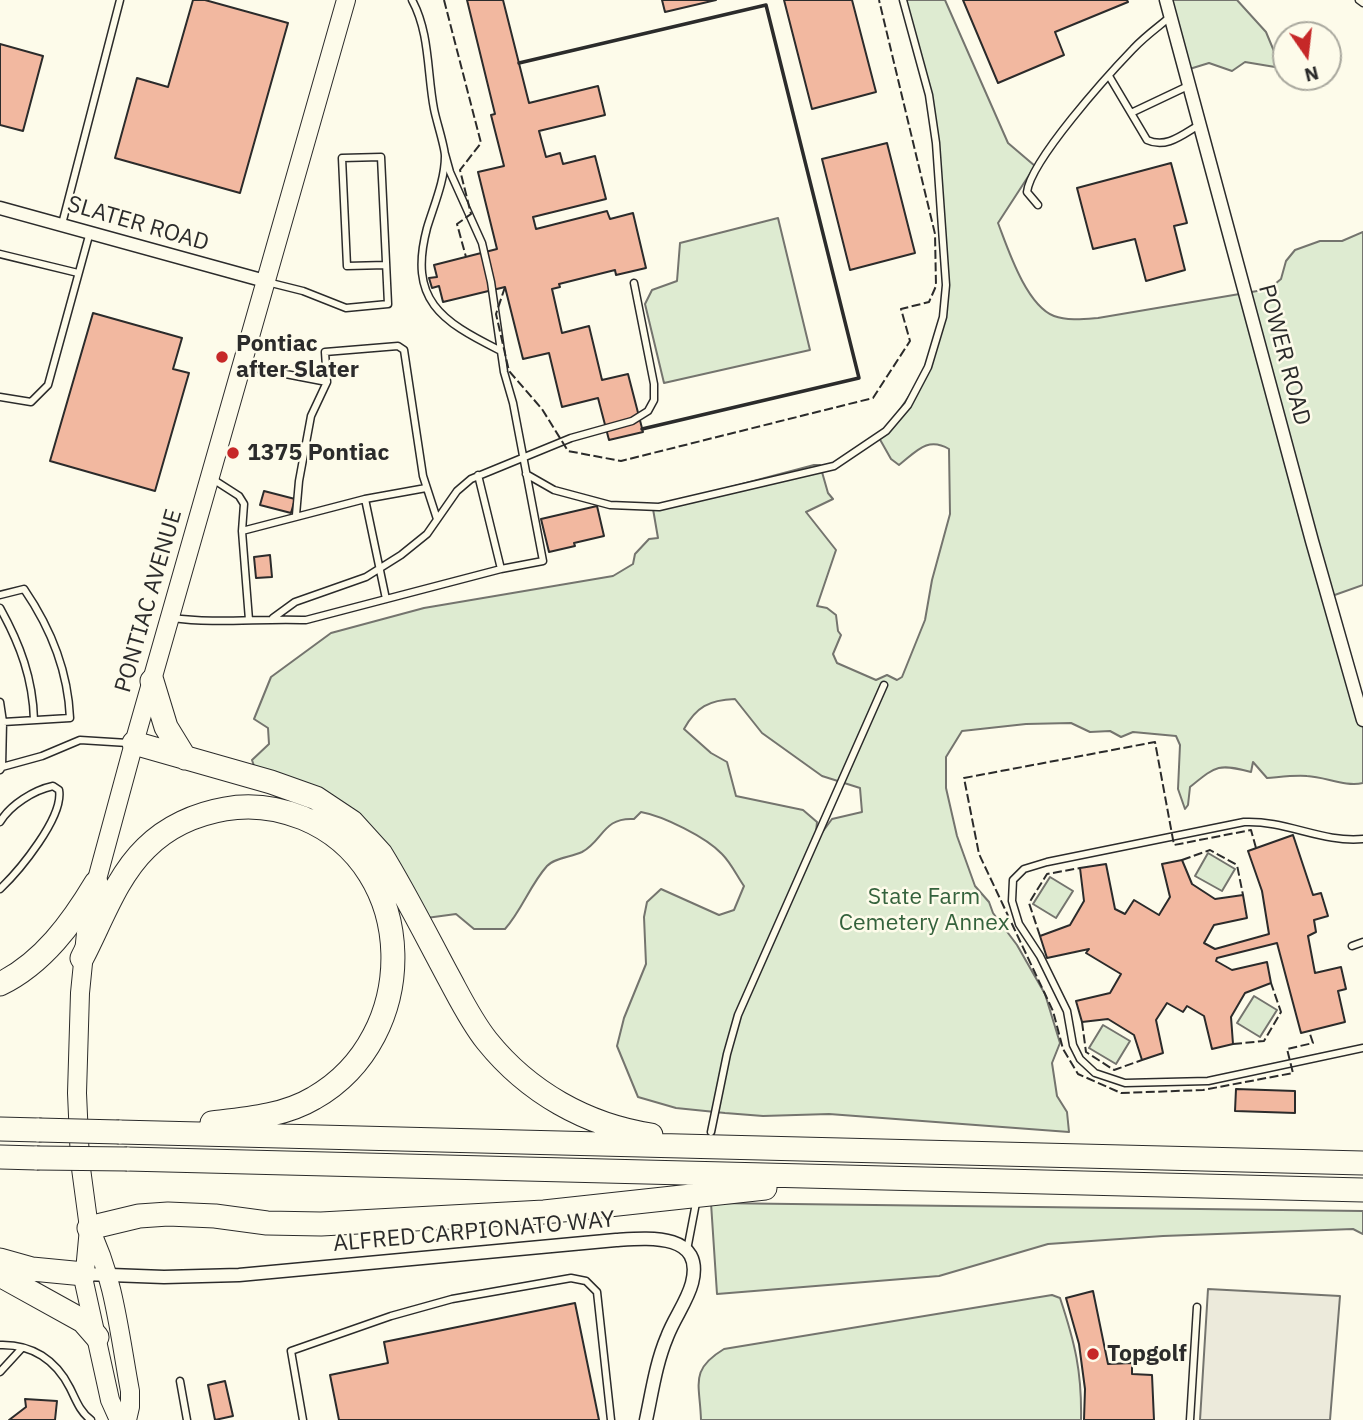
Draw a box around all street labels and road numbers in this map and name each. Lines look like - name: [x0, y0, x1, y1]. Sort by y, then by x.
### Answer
- street label: SLATER ROAD: [64, 191, 212, 257]
- street label: POWER ROAD: [1252, 281, 1316, 429]
- street label: PONTIAC AVENUE: [110, 506, 188, 696]
- street label: ALFRED CARPIONATO WAY: [332, 1206, 616, 1258]

